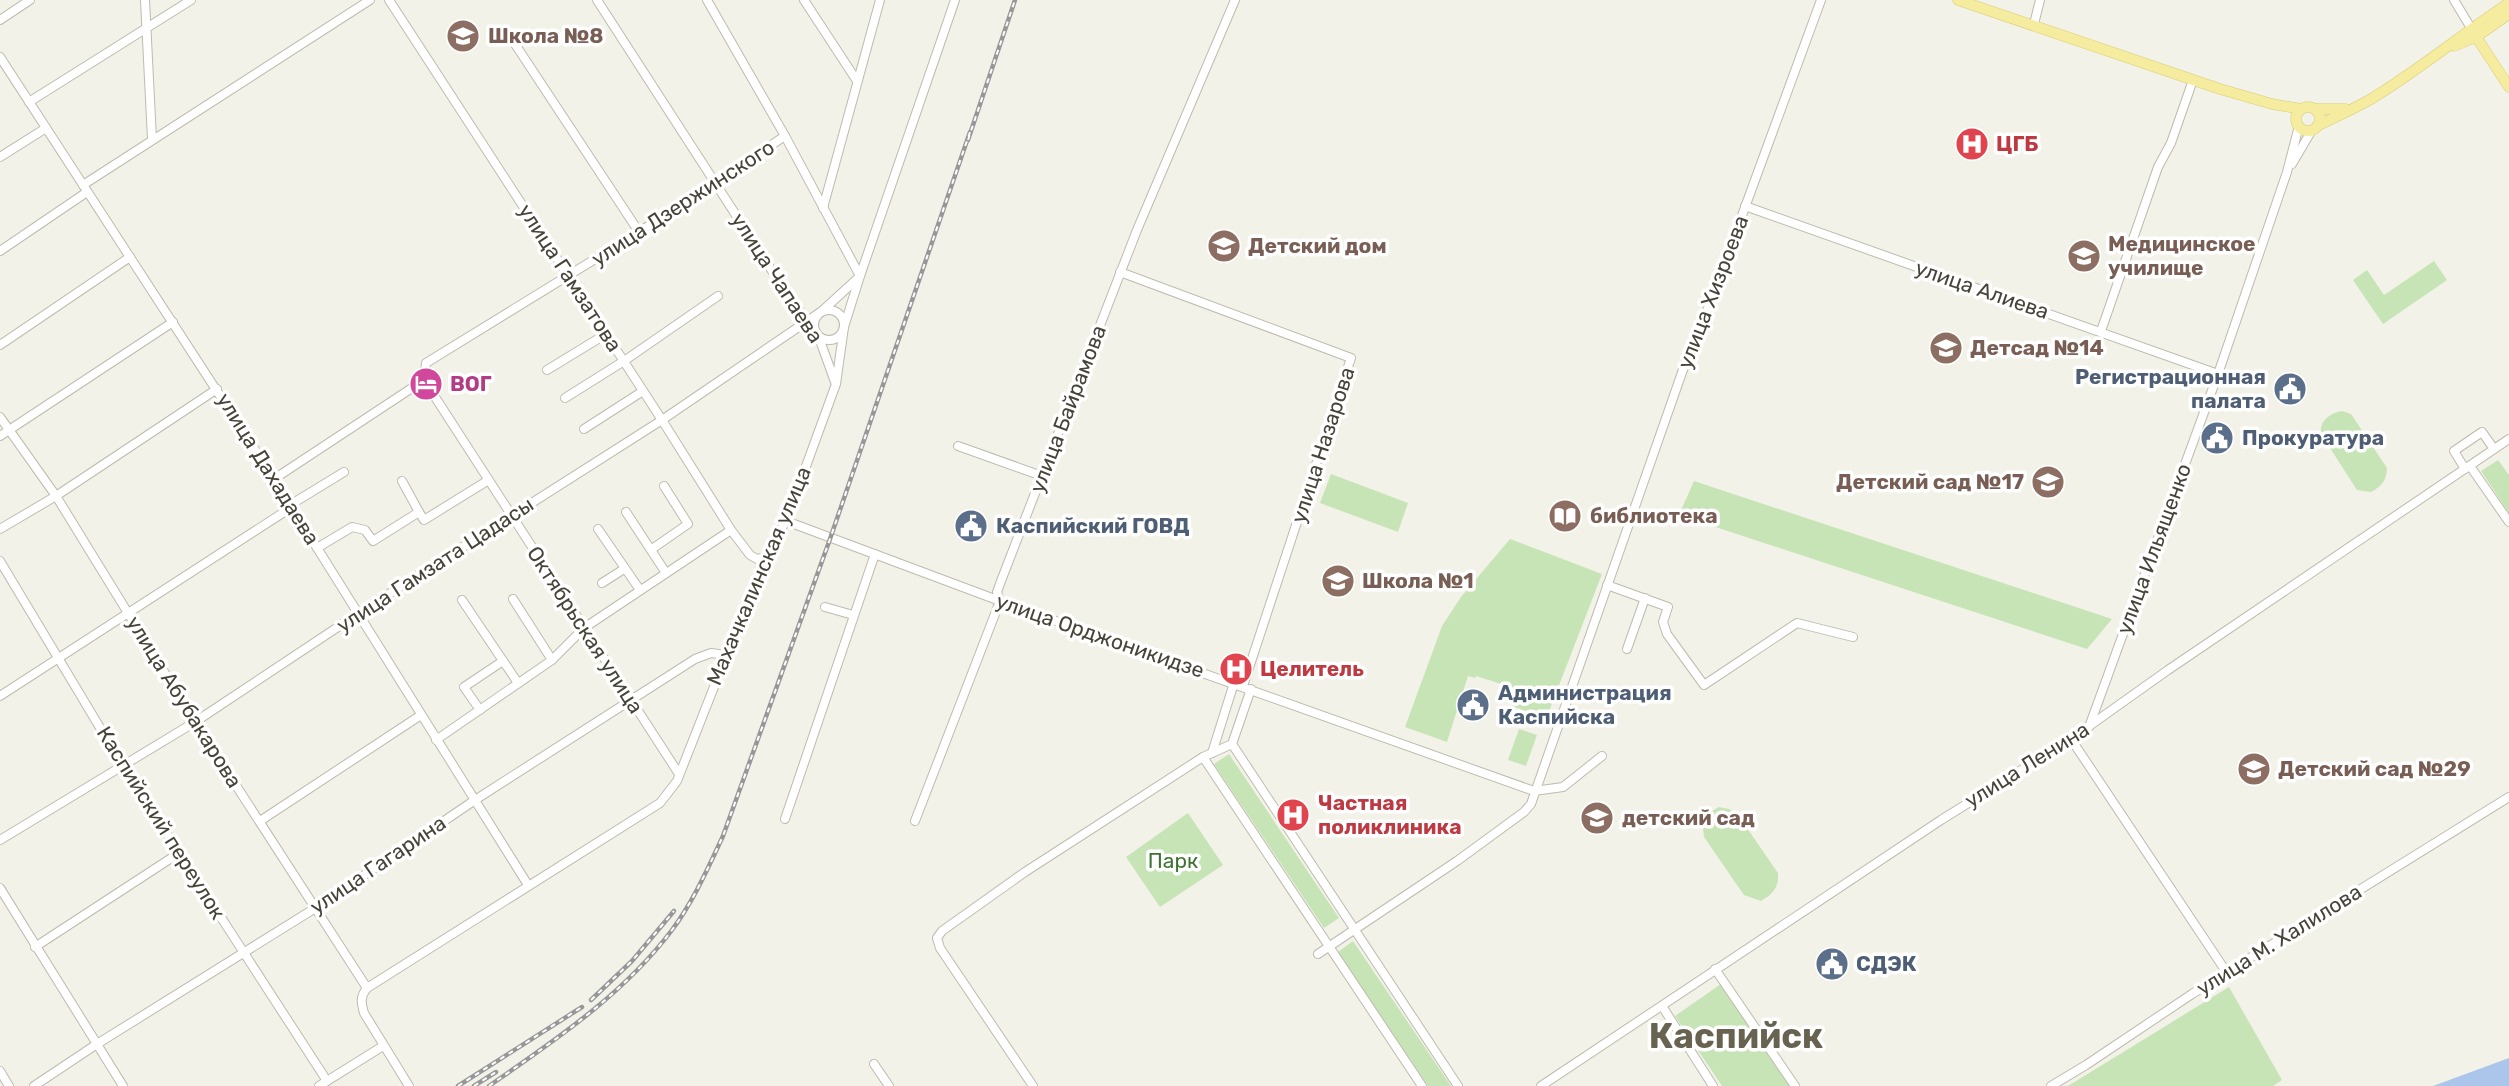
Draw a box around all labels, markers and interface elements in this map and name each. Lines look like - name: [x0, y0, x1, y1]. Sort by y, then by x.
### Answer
- school or university icon: Школа №8: [444, 17, 482, 55]
- place label: Школа №8: [488, 23, 604, 48]
- hospital icon: ЦГБ: [1953, 125, 1991, 163]
- place label: ЦГБ: [1996, 131, 2038, 156]
- street label: улица Дзержинского: [587, 134, 779, 271]
- street label: улица Гамзатова: [513, 199, 627, 356]
- street label: улица Чапаева: [726, 208, 829, 347]
- street label: улица Хизроева: [1672, 212, 1753, 372]
- school or university icon: Детский дом: [1205, 227, 1243, 265]
- place label: Медицинское училище: [2108, 231, 2256, 280]
- place label: Детский дом: [1248, 233, 1387, 258]
- school or university icon: Медицинское училище: [2065, 237, 2103, 275]
- street label: улица Алиева: [1912, 255, 2052, 324]
- street label: улица Байрамова: [1024, 322, 1111, 496]
- school or university icon: Детсад №14: [1927, 329, 1965, 367]
- place label: Детсад №14: [1970, 335, 2104, 360]
- street label: улица Назарова: [1286, 364, 1360, 526]
- place label: Регистрационная палата: [2075, 364, 2266, 413]
- hotel icon: ВОГ: [407, 365, 445, 403]
- public building icon: Регистрационная палата: [2271, 370, 2309, 408]
- place label: ВОГ: [450, 371, 492, 396]
- street label: улица Дахадаева: [212, 388, 325, 549]
- public building icon: Прокуратура: [2198, 419, 2236, 457]
- place label: Прокуратура: [2242, 425, 2384, 450]
- street label: улица Ильященко: [2111, 460, 2196, 638]
- street label: Махачкалинская улица: [701, 463, 816, 689]
- school or university icon: Детский сад №17: [2029, 463, 2067, 501]
- place label: Детский сад №17: [1836, 469, 2024, 494]
- street label: улица Гамзата Цадасы: [331, 491, 538, 638]
- library icon: библиотека: [1546, 497, 1584, 535]
- place label: библиотека: [1590, 503, 1718, 528]
- public building icon: Каспийский ГОВД: [952, 507, 990, 545]
- place label: Каспийский ГОВД: [996, 513, 1190, 538]
- street label: Октябрьская улица: [522, 541, 649, 718]
- school or university icon: Школа №1: [1319, 562, 1357, 600]
- place label: Школа №1: [1362, 568, 1474, 593]
- street label: улица Орджоникидзе: [993, 588, 1208, 683]
- street label: улица Абубакарова: [121, 611, 247, 792]
- hospital icon: Целитель: [1217, 650, 1255, 688]
- place label: Целитель: [1260, 656, 1364, 681]
- place label: Администрация Каспийска: [1498, 680, 1672, 729]
- public building icon: Администрация Каспийска: [1454, 686, 1492, 724]
- street label: улица Ленина: [1960, 716, 2094, 813]
- street label: Каспийский переулок: [92, 722, 231, 924]
- school or university icon: Детский сад №29: [2235, 750, 2273, 788]
- place label: Детский сад №29: [2278, 756, 2471, 781]
- place label: Частная поликлиника: [1318, 790, 1462, 839]
- hospital icon: Частная поликлиника: [1274, 796, 1312, 834]
- school or university icon: детский сад: [1578, 799, 1616, 837]
- place label: детский сад: [1622, 805, 1755, 830]
- street label: улица Гагарина: [305, 810, 450, 919]
- park label: Парк: [1148, 848, 1198, 873]
- street label: улица М. Халилова: [2192, 879, 2366, 1001]
- public building icon: СДЭК: [1813, 945, 1851, 983]
- place label: СДЭК: [1856, 951, 1917, 976]
- district label: Каспийск: [1649, 1015, 1823, 1057]

